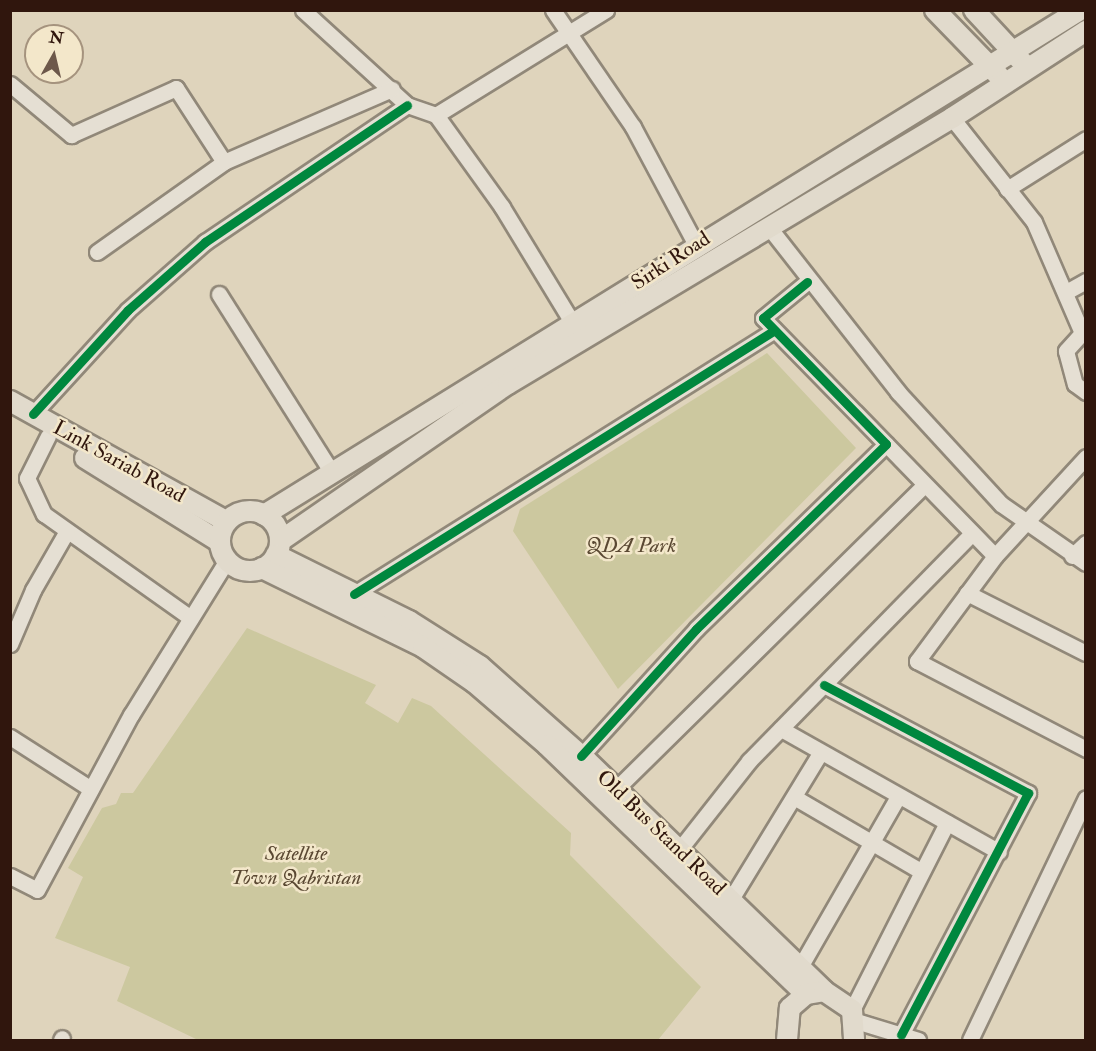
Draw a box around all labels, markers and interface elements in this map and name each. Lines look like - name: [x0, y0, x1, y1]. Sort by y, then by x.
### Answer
- north arrow: [24, 24, 84, 84]
- text: N: [48, 27, 65, 49]
- street label: Sirki Road: [627, 226, 715, 296]
- street label: Link Sariab Road: [49, 415, 189, 509]
- park label: QDA Park: [586, 533, 676, 559]
- street label: Old Bus Stand Road: [591, 765, 731, 901]
- park label: Satellite Town Qabristan: [231, 841, 361, 891]

